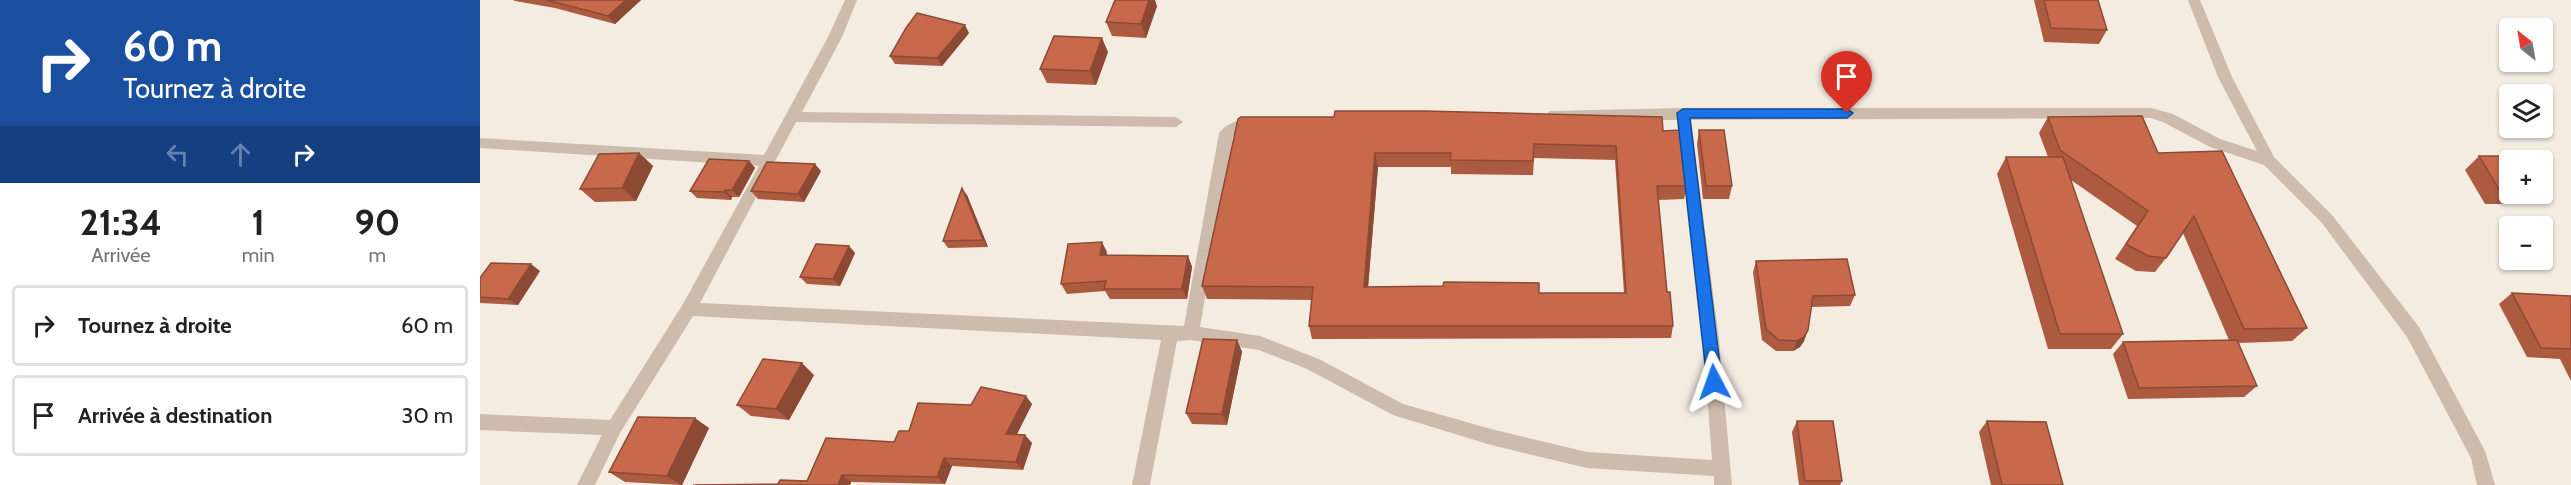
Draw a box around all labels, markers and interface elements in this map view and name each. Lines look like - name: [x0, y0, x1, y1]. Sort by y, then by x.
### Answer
- north arrow: [2499, 18, 2553, 72]
- map controls: [2499, 18, 2553, 270]
- text: 60 m: [123, 20, 222, 72]
- icon: right: [24, 24, 102, 102]
- pin: [1821, 51, 1872, 113]
- icon: arrive: [1830, 60, 1863, 93]
- text: Tournez à droite: [123, 72, 306, 105]
- button: layers: [2499, 84, 2553, 138]
- icon: left: [161, 138, 194, 171]
- icon: ahead: [224, 138, 257, 171]
- icon: right: [287, 138, 320, 171]
- button: +: [2499, 150, 2553, 204]
- text: 21:34: [80, 200, 162, 244]
- text: 1: [252, 200, 265, 244]
- text: 90: [355, 200, 400, 244]
- button: −: [2499, 216, 2553, 270]
- text: Arrivée: [91, 243, 151, 267]
- text: min: [242, 243, 275, 267]
- text: m: [369, 243, 386, 267]
- icon: right: [27, 309, 60, 342]
- text: Tournez à droite: [78, 312, 232, 339]
- text: 60 m: [401, 312, 453, 339]
- position arrow: [1682, 350, 1746, 414]
- icon: arrive: [27, 399, 60, 432]
- text: Arrivée à destination: [78, 402, 272, 429]
- text: 30 m: [401, 402, 453, 429]

